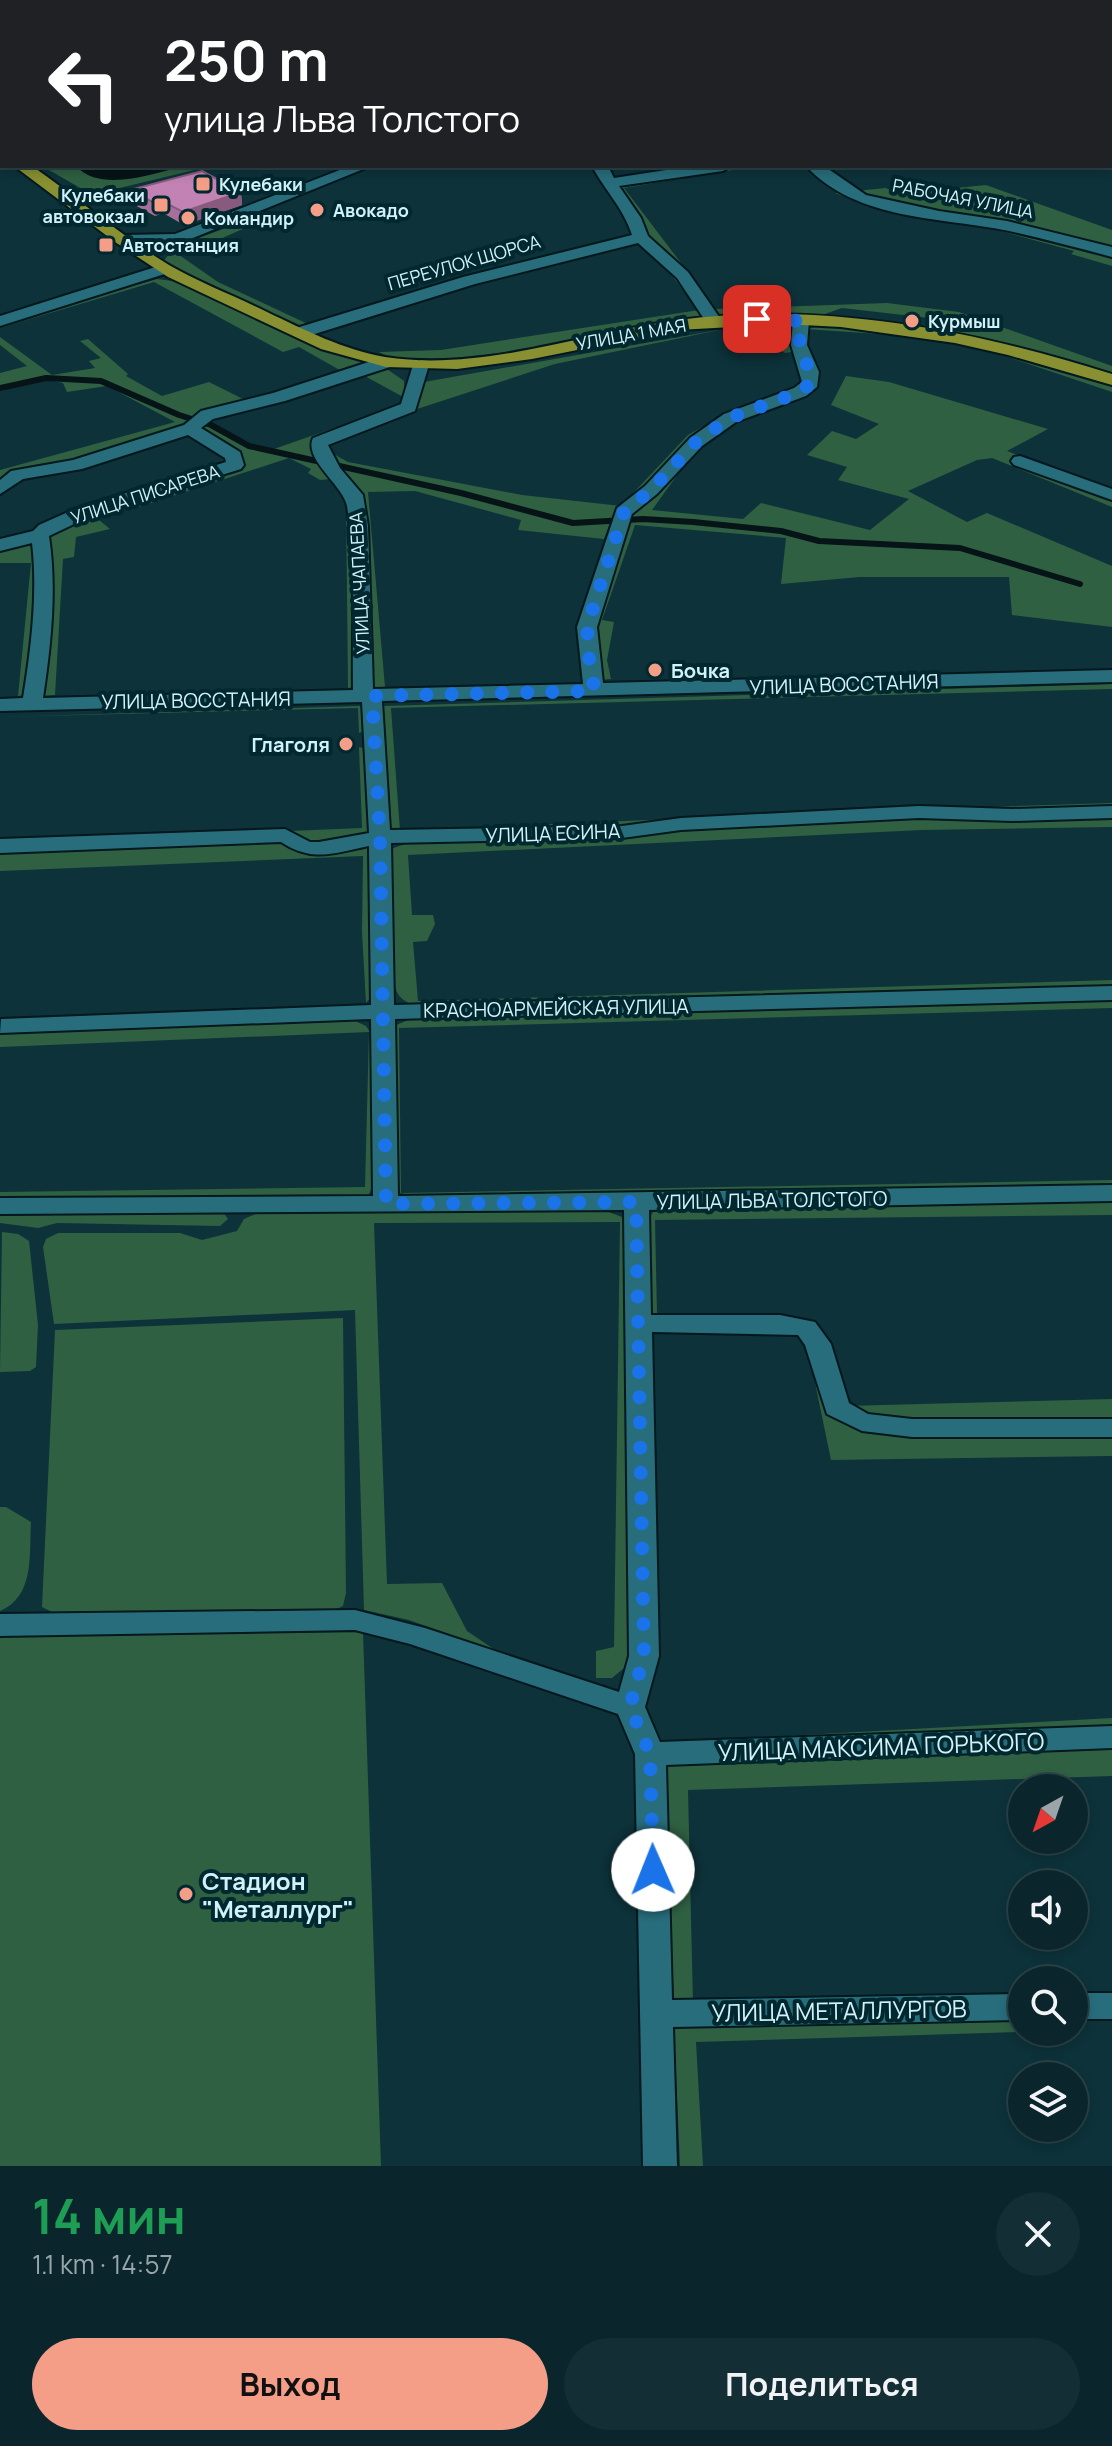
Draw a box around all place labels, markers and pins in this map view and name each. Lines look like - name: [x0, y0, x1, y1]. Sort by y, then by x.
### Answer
- place label: Кулебаки: [219, 172, 303, 196]
- marker: Кулебаки: [194, 175, 212, 193]
- place label: Кулебаки автовокзал: [43, 183, 145, 228]
- marker: Кулебаки автовокзал: [152, 196, 170, 214]
- place label: Авокадо: [333, 198, 409, 222]
- marker: Авокадо: [308, 201, 326, 219]
- place label: Командир: [204, 206, 294, 230]
- marker: Командир: [179, 209, 197, 227]
- place label: Автостанция: [122, 233, 239, 257]
- marker: Автостанция: [97, 236, 115, 254]
- pin: [723, 285, 791, 353]
- place label: Курмыш: [928, 309, 1001, 333]
- marker: Курмыш: [903, 312, 921, 330]
- place label: Бочка: [671, 657, 730, 684]
- marker: Бочка: [646, 661, 664, 679]
- place label: Глаголя: [252, 731, 330, 758]
- marker: Глаголя: [337, 735, 355, 753]
- place label: Стадион "Металлург": [202, 1864, 354, 1925]
- marker: Стадион "Металлург": [177, 1885, 195, 1903]

